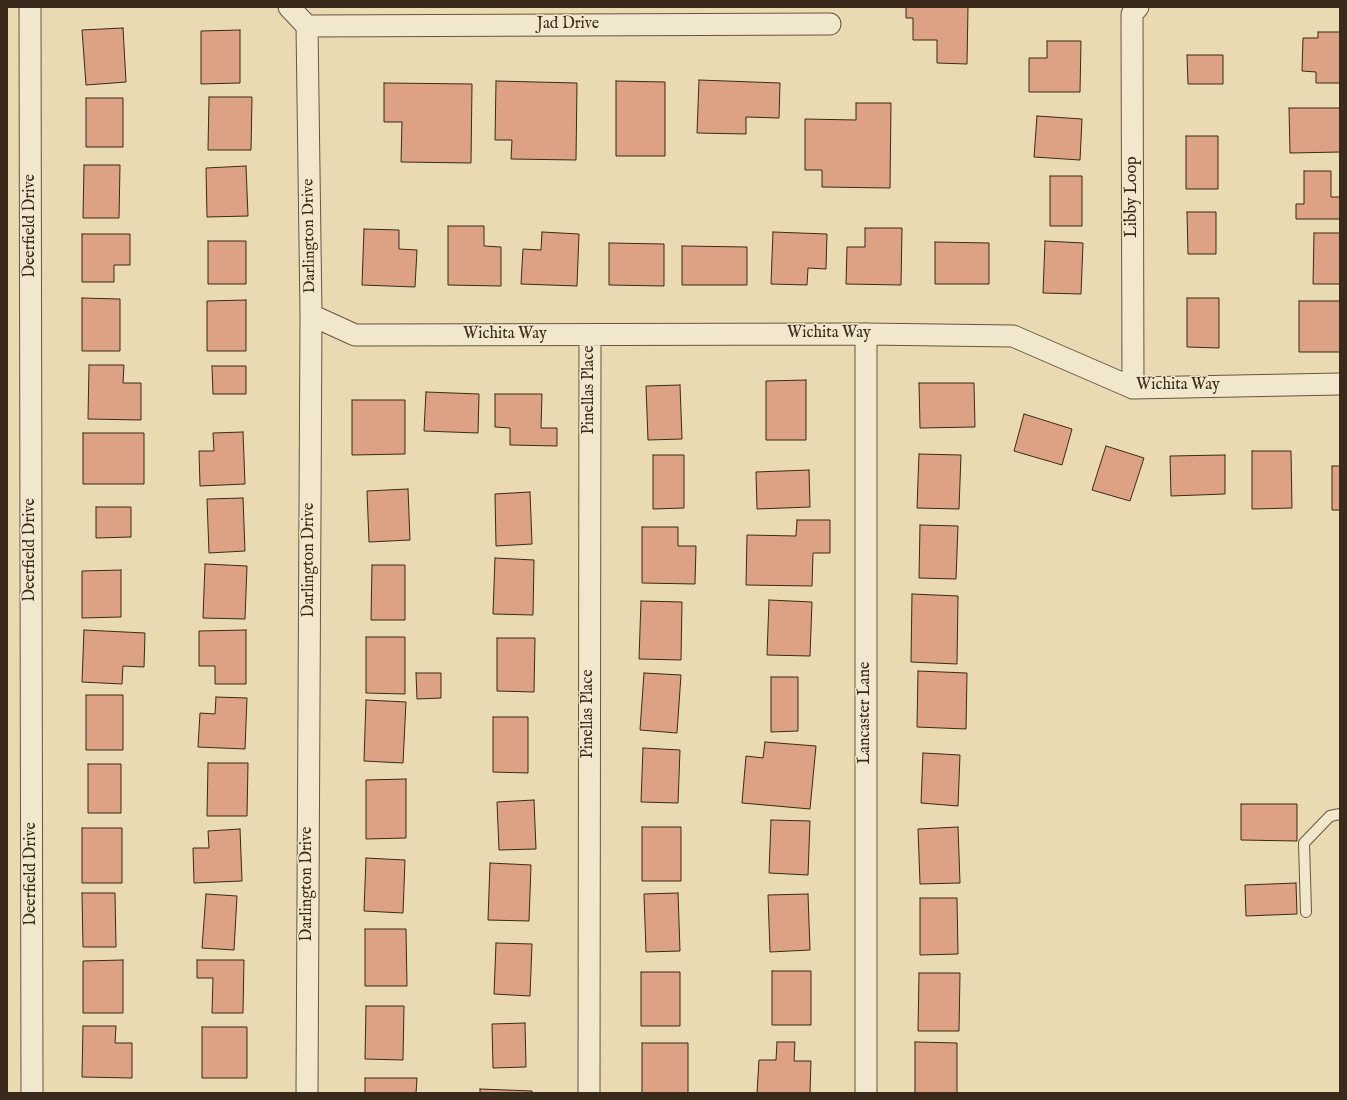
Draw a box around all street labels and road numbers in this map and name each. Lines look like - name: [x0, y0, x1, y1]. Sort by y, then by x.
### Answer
- street label: Jad Drive: [537, 15, 599, 35]
- street label: Libby Loop: [1123, 156, 1143, 238]
- street label: Deerfield Drive: [21, 174, 41, 278]
- street label: Darlington Drive: [299, 178, 321, 294]
- street label: Wichita Way: [787, 324, 871, 344]
- street label: Wichita Way: [463, 325, 547, 345]
- street label: Pinellas Place: [580, 346, 600, 434]
- street label: Wichita Way: [1136, 376, 1220, 396]
- street label: Deerfield Drive: [21, 498, 41, 602]
- street label: Darlington Drive: [300, 503, 320, 617]
- street label: Lancaster Lane: [856, 662, 876, 764]
- street label: Pinellas Place: [579, 670, 599, 758]
- street label: Deerfield Drive: [22, 822, 42, 926]
- street label: Darlington Drive: [298, 827, 318, 941]

